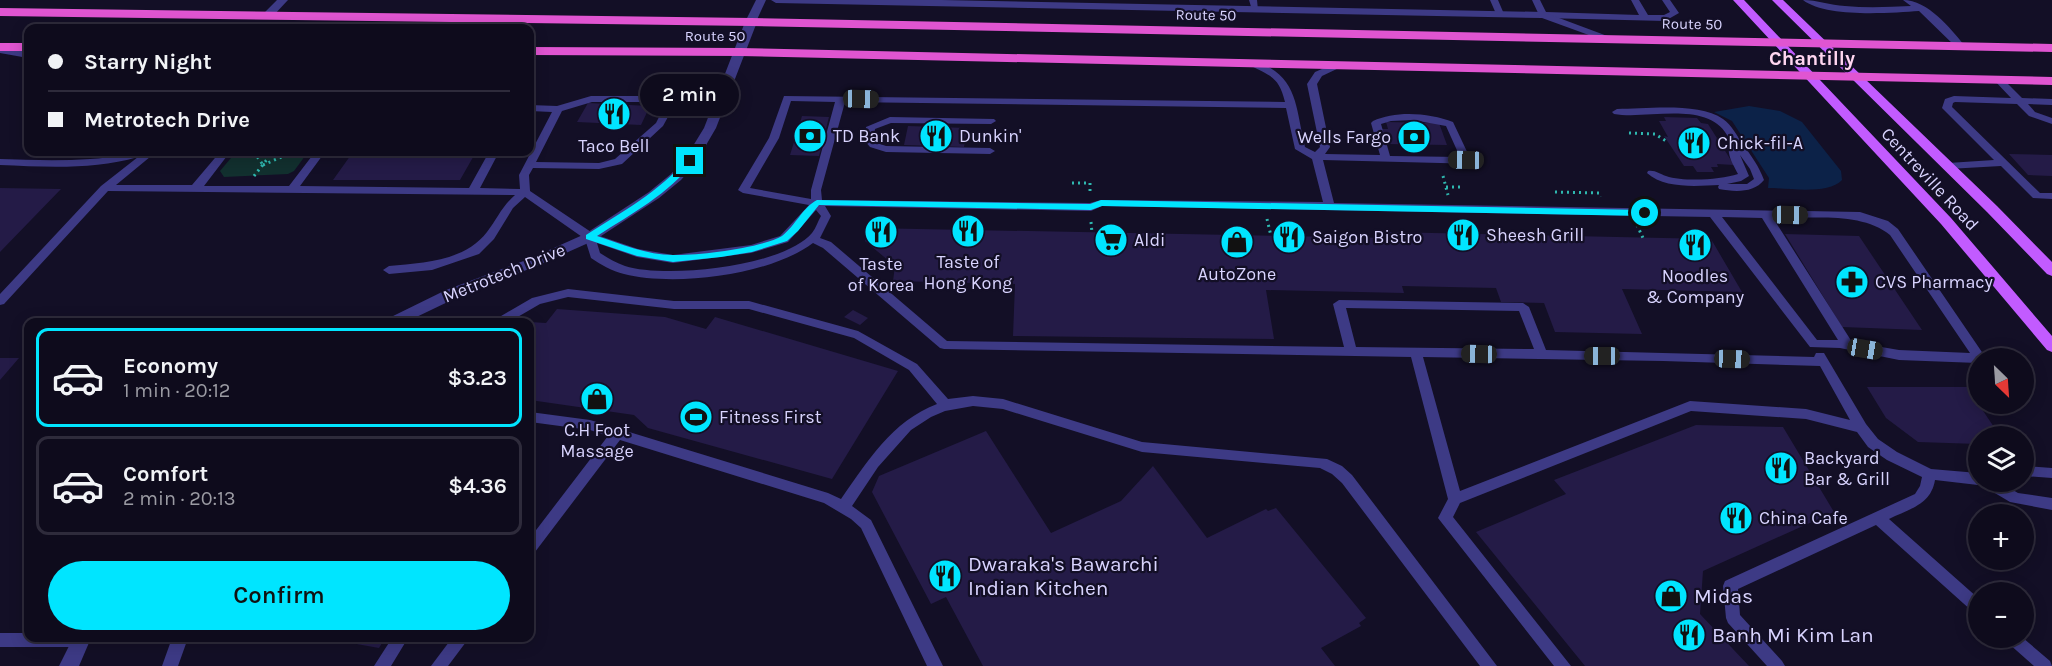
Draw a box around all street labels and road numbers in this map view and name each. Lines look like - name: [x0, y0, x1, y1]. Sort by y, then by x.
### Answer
- street label: Route 50: [1175, 5, 1237, 25]
- street label: Route 50: [1661, 14, 1723, 34]
- street label: Route 50: [685, 27, 745, 45]
- street label: Centreville Road: [1877, 123, 1983, 235]
- street label: Metrotech Drive: [440, 238, 568, 308]

